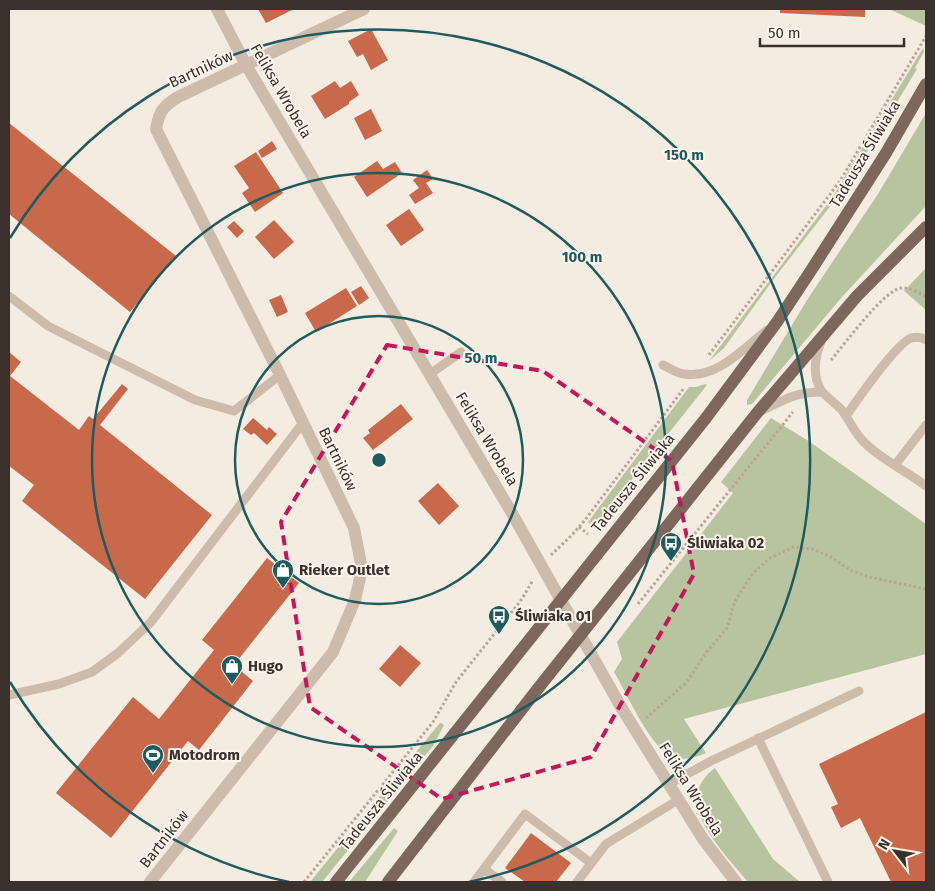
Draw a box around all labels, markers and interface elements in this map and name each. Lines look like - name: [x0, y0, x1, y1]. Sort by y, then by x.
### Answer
- scale bar: [760, 15, 904, 47]
- text: 50 m: [768, 24, 801, 42]
- street label: Feliksa Wrobela: [247, 41, 315, 141]
- street label: Bartników: [166, 46, 236, 92]
- street label: Tadeusza Śliwiaka: [826, 97, 904, 211]
- text: 150 m: [664, 146, 704, 164]
- text: 100 m: [562, 248, 602, 266]
- text: 50 m: [464, 349, 498, 367]
- street label: Feliksa Wrobela: [452, 389, 522, 489]
- street label: Bartników: [315, 424, 361, 494]
- street label: Tadeusza Śliwiaka: [588, 430, 678, 536]
- centre of rings: [370, 451, 388, 469]
- bus stop icon: Śliwiaka 02: [659, 531, 683, 562]
- place label: Śliwiaka 02: [687, 534, 764, 552]
- shop icon: Rieker Outlet: [271, 558, 295, 589]
- place label: Rieker Outlet: [299, 561, 390, 579]
- bus stop icon: Śliwiaka 01: [487, 604, 511, 635]
- place label: Śliwiaka 01: [515, 607, 591, 625]
- shop icon: Hugo: [220, 654, 244, 685]
- place label: Hugo: [248, 657, 284, 675]
- street label: Feliksa Wrobela: [655, 739, 727, 839]
- sports icon: Motodrom: [141, 743, 165, 774]
- place label: Motodrom: [169, 746, 240, 764]
- street label: Tadeusza Śliwiaka: [336, 748, 426, 854]
- street label: Bartników: [136, 806, 192, 872]
- north arrow: [870, 826, 920, 876]
- text: N: [875, 836, 894, 853]

